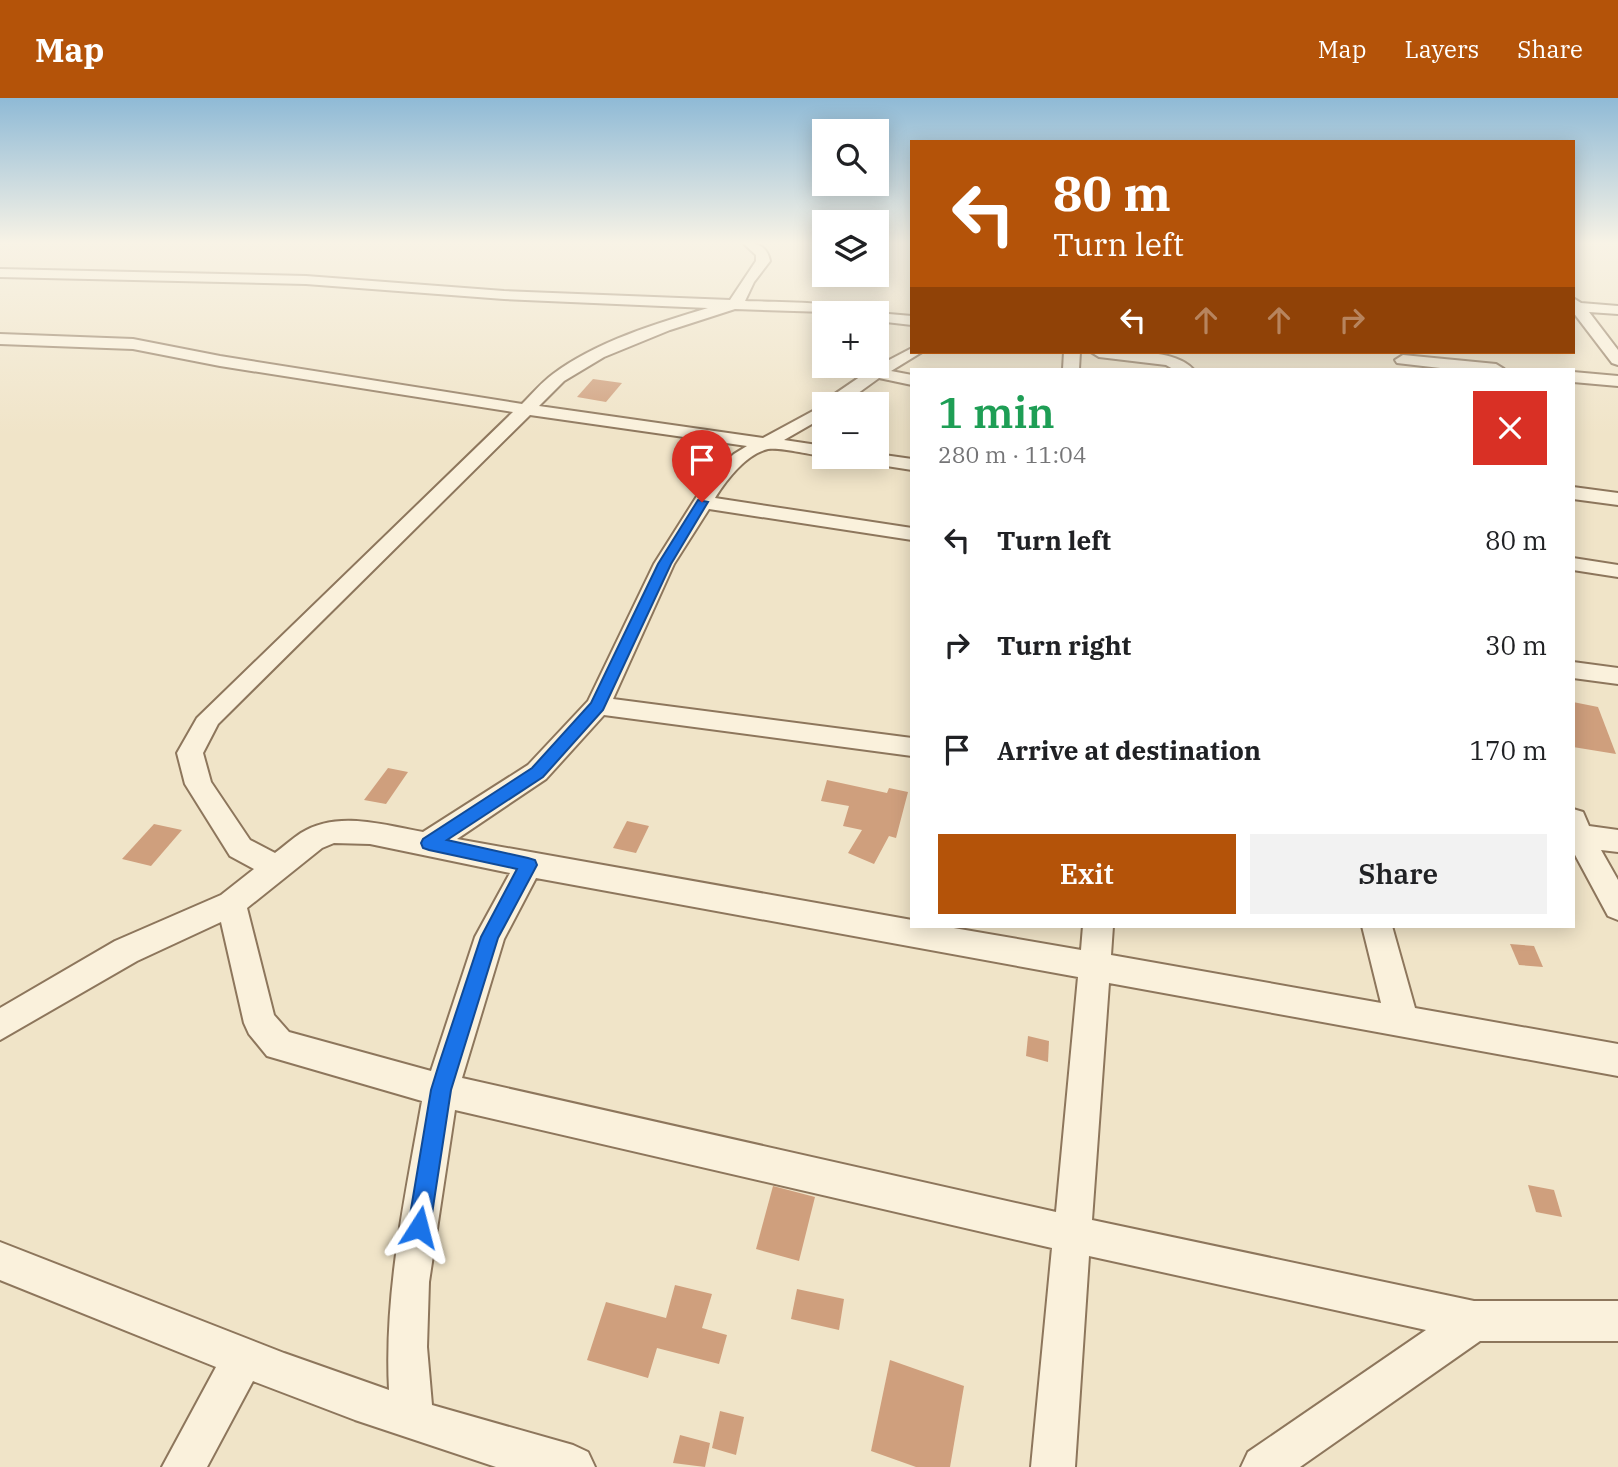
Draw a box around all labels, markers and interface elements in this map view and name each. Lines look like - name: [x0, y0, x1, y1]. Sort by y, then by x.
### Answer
- text: Map: [35, 28, 104, 71]
- text: Map: [1318, 33, 1366, 65]
- text: Layers: [1404, 33, 1479, 65]
- text: Share: [1517, 33, 1583, 65]
- map controls: [812, 119, 889, 469]
- button: search: [812, 119, 889, 196]
- text: 80 m: [1053, 161, 1171, 224]
- icon: left: [938, 168, 1029, 259]
- button: layers: [812, 210, 889, 287]
- text: Turn left: [1053, 223, 1184, 265]
- button: +: [812, 301, 889, 378]
- icon: left: [1114, 301, 1152, 339]
- icon: ahead: [1187, 301, 1225, 339]
- icon: ahead: [1260, 301, 1298, 339]
- icon: right: [1333, 301, 1371, 339]
- text: 1 min: [938, 385, 1055, 440]
- button: close: [1473, 391, 1547, 465]
- button: −: [812, 392, 889, 469]
- pin: [672, 430, 732, 502]
- text: 280 m · 11:04: [938, 439, 1087, 469]
- icon: arrive: [683, 441, 721, 479]
- icon: left: [938, 521, 976, 559]
- text: Turn left: [997, 523, 1111, 557]
- text: 80 m: [1485, 523, 1547, 557]
- icon: right: [938, 626, 976, 664]
- text: Turn right: [997, 628, 1131, 662]
- text: 30 m: [1485, 628, 1547, 662]
- icon: arrive: [938, 731, 976, 769]
- text: Arrive at destination: [997, 733, 1261, 767]
- text: 170 m: [1469, 733, 1547, 767]
- button: Exit: [938, 834, 1236, 914]
- button: Share: [1250, 834, 1547, 914]
- position arrow: [382, 1190, 456, 1264]

